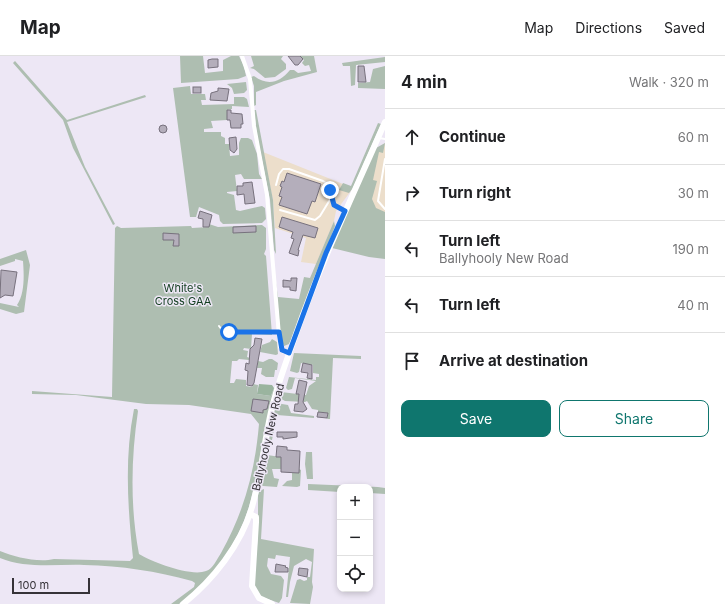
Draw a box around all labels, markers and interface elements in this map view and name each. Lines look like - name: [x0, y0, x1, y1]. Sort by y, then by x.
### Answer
- text: Map: [20, 16, 61, 39]
- text: Map: [524, 19, 553, 36]
- text: Directions: [575, 19, 642, 36]
- text: Saved: [664, 19, 705, 36]
- text: 4 min: [401, 72, 447, 92]
- text: Walk · 320 m: [629, 74, 709, 90]
- icon: ahead: [401, 126, 423, 148]
- text: Continue: [439, 127, 506, 146]
- text: 60 m: [678, 129, 709, 145]
- route end: [321, 181, 339, 199]
- icon: right: [401, 182, 423, 204]
- text: Turn right: [439, 183, 511, 202]
- text: 30 m: [678, 185, 709, 201]
- text: Turn left: [439, 231, 500, 250]
- icon: left: [401, 238, 423, 260]
- text: 190 m: [672, 241, 709, 257]
- text: Ballyhooly New Road: [439, 250, 569, 266]
- park label: White's Cross GAA: [155, 281, 212, 308]
- icon: left: [401, 294, 423, 316]
- text: Turn left: [439, 295, 500, 314]
- text: 40 m: [677, 297, 709, 313]
- route start: [220, 323, 238, 341]
- icon: arrive: [401, 350, 423, 372]
- text: Arrive at destination: [439, 351, 588, 370]
- street label: Ballyhooly New Road: [249, 382, 287, 492]
- button: Save: [401, 400, 551, 437]
- button: Share: [559, 400, 709, 437]
- map controls: [337, 484, 373, 592]
- button: +: [337, 484, 373, 520]
- button: −: [337, 520, 373, 556]
- button: locate: [337, 556, 373, 592]
- scale bar: [12, 576, 90, 595]
- text: 100 m: [18, 578, 49, 592]

